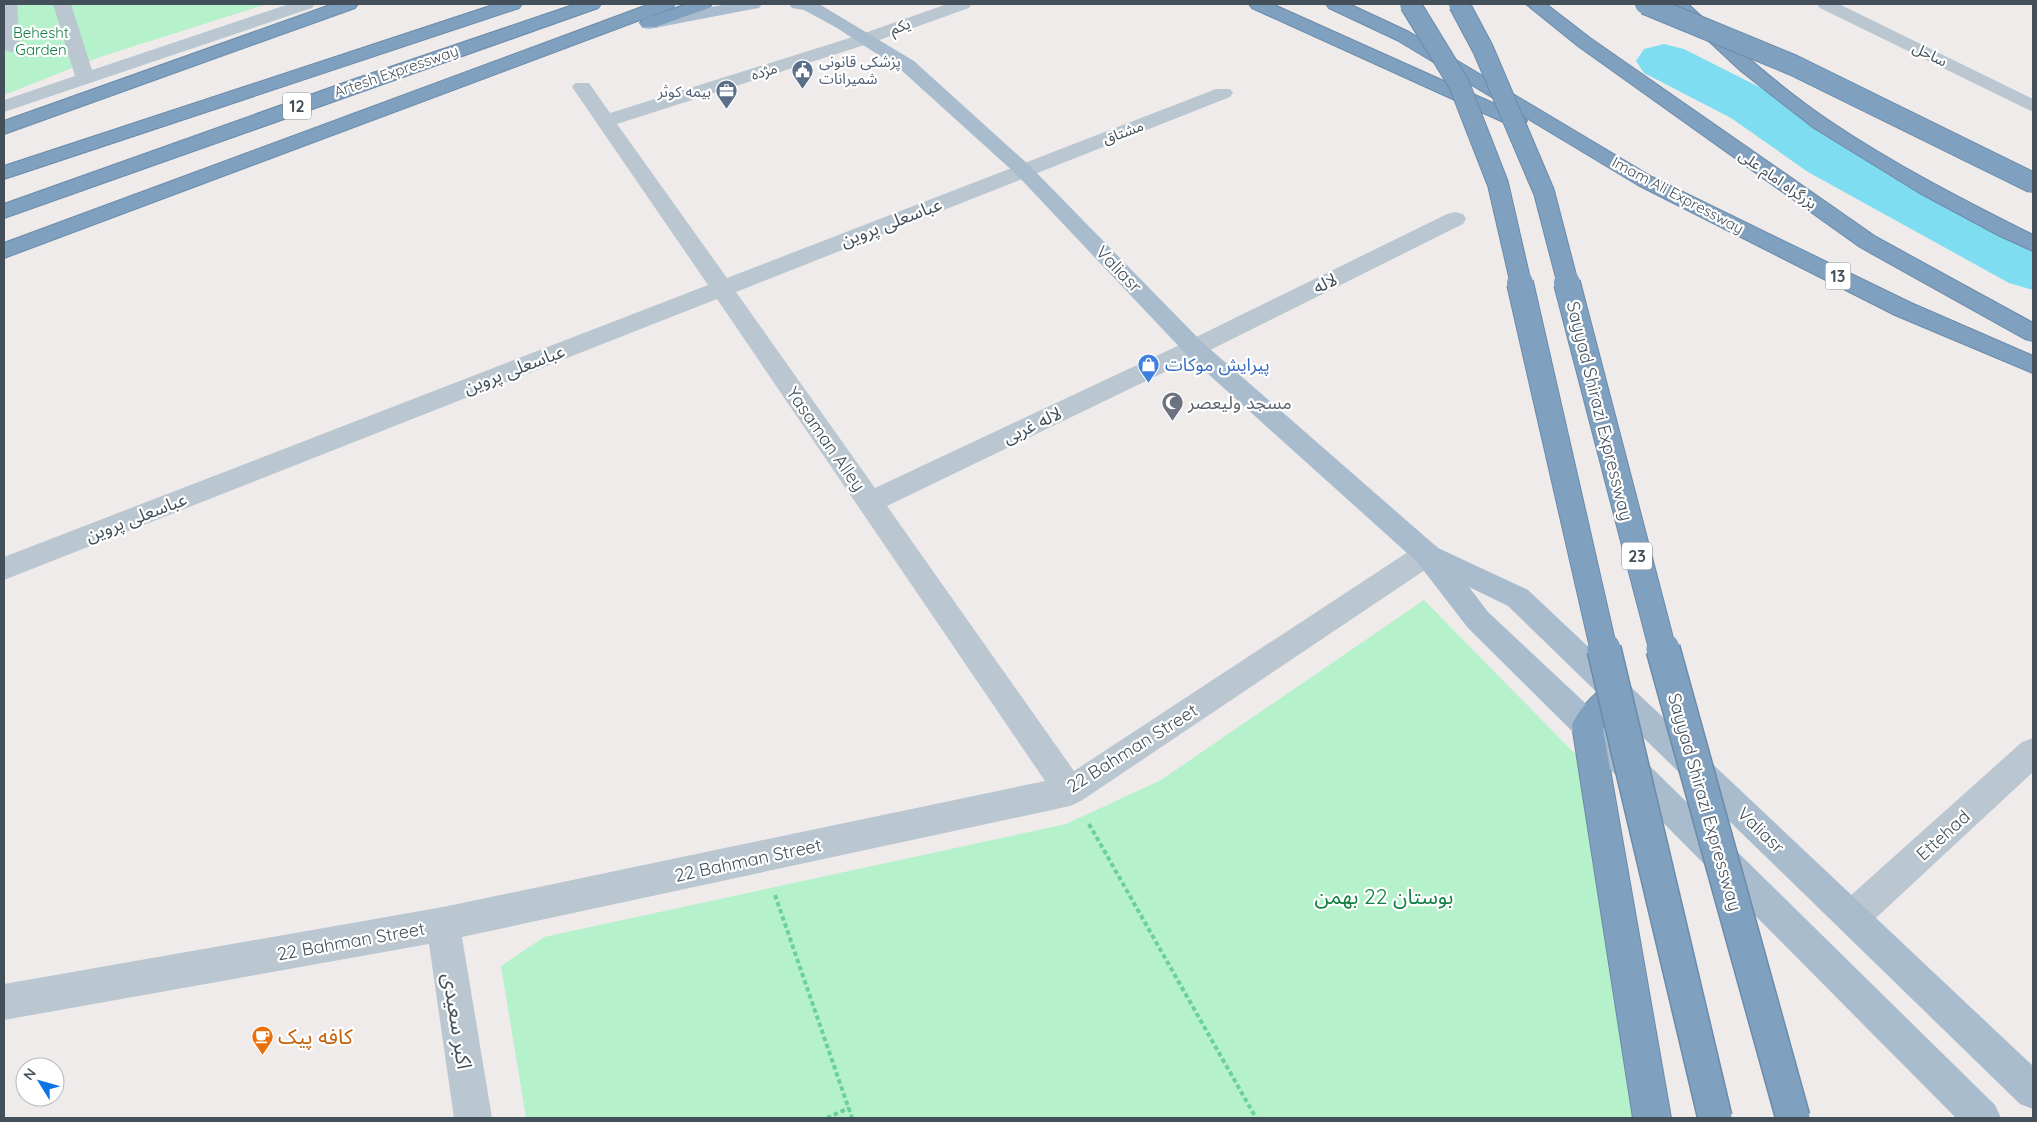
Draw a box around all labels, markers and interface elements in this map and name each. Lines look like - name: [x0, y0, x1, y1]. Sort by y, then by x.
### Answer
- street label: یکم: [887, 14, 914, 40]
- park label: Behesht Garden: [13, 23, 69, 59]
- street label: ساحل: [1910, 38, 1951, 71]
- street label: Artesh Expressway: [331, 41, 461, 101]
- place label: پزشکی قانونی شمیرانات: [819, 52, 901, 88]
- street label: مژده: [748, 58, 780, 84]
- public building icon: پزشکی قانونی شمیرانات: [791, 58, 815, 89]
- office icon: بیمه کوثر: [715, 79, 739, 110]
- place label: بیمه کوثر: [657, 82, 711, 101]
- road number: 12: [283, 92, 311, 120]
- street label: مشتاق: [1100, 116, 1146, 148]
- street label: بزرگراه امام علی: [1734, 145, 1821, 214]
- street label: Imam Ali Expressway: [1609, 152, 1747, 238]
- street label: عباسعلی پروین: [837, 192, 945, 252]
- street label: Valiasr: [1091, 241, 1147, 298]
- road number: 13: [1826, 262, 1850, 290]
- street label: لاله: [1309, 267, 1341, 299]
- street label: Sayyad Shirazi Expressway: [1562, 299, 1638, 523]
- street label: عباسعلی پروین: [460, 339, 568, 399]
- shop icon: پیرایش موکات: [1137, 352, 1161, 383]
- place label: پیرایش موکات: [1165, 353, 1270, 376]
- street label: Yasaman Alley: [781, 382, 871, 496]
- mosque icon: مسجد ولیعصر: [1160, 390, 1184, 421]
- place label: مسجد ولیعصر: [1187, 391, 1292, 414]
- street label: لاله غربی: [999, 401, 1065, 449]
- street label: عباسعلی پروین: [82, 487, 190, 547]
- road number: 23: [1622, 542, 1652, 570]
- street label: Sayyad Shirazi Expressway: [1663, 690, 1747, 914]
- street label: 22 Bahman Street: [1062, 699, 1202, 797]
- street label: Valiasr: [1733, 802, 1790, 858]
- street label: Ettehad: [1911, 805, 1975, 865]
- street label: 22 Bahman Street: [672, 833, 824, 887]
- park label: بوستان 22 بهمن: [1315, 883, 1453, 909]
- street label: 22 Bahman Street: [275, 917, 427, 965]
- street label: اکبر سعیدی: [438, 971, 478, 1071]
- place label: کافه پیک: [278, 1023, 353, 1050]
- cafe icon: کافه پیک: [250, 1024, 274, 1055]
- north arrow: [15, 1057, 65, 1107]
- text: N: [19, 1065, 40, 1084]

